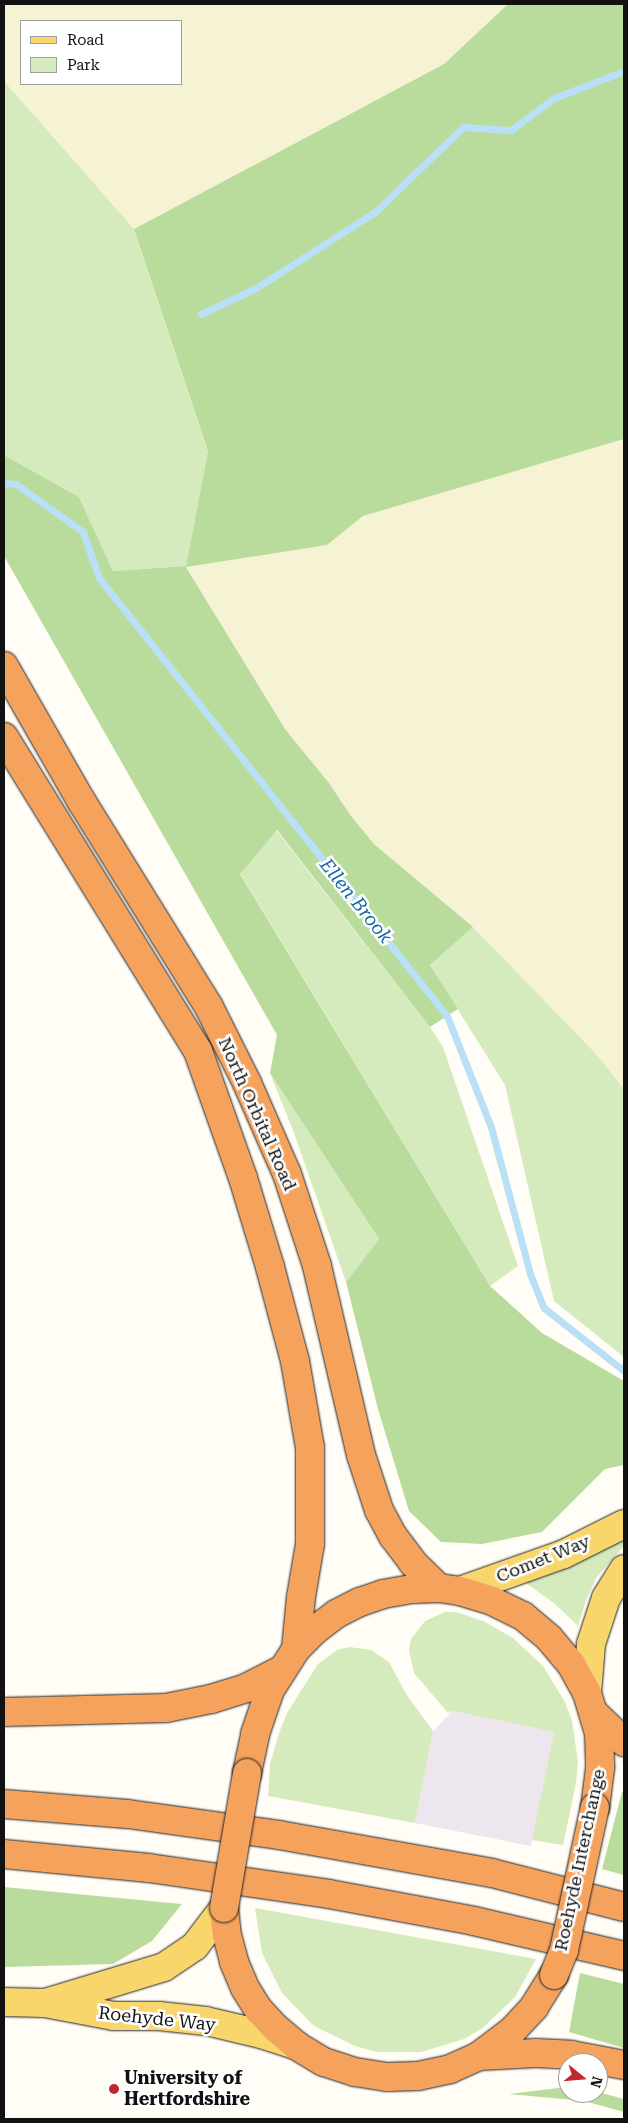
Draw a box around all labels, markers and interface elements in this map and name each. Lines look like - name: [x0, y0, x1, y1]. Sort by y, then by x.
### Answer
- legend: [20, 20, 182, 85]
- text: Road: [67, 31, 104, 49]
- text: Park: [67, 56, 100, 74]
- water label: Ellen Brook: [315, 854, 397, 948]
- street label: North Orbital Road: [213, 1034, 301, 1194]
- street label: Comet Way: [493, 1530, 593, 1588]
- street label: Roehyde Interchange: [550, 1767, 610, 1953]
- street label: Roehyde Way: [97, 2002, 217, 2036]
- north arrow: [558, 2053, 608, 2103]
- place label: University of Hertfordshire: [124, 2068, 250, 2110]
- text: N: [587, 2075, 606, 2090]
- marker: University of Hertfordshire: [108, 2083, 120, 2095]

